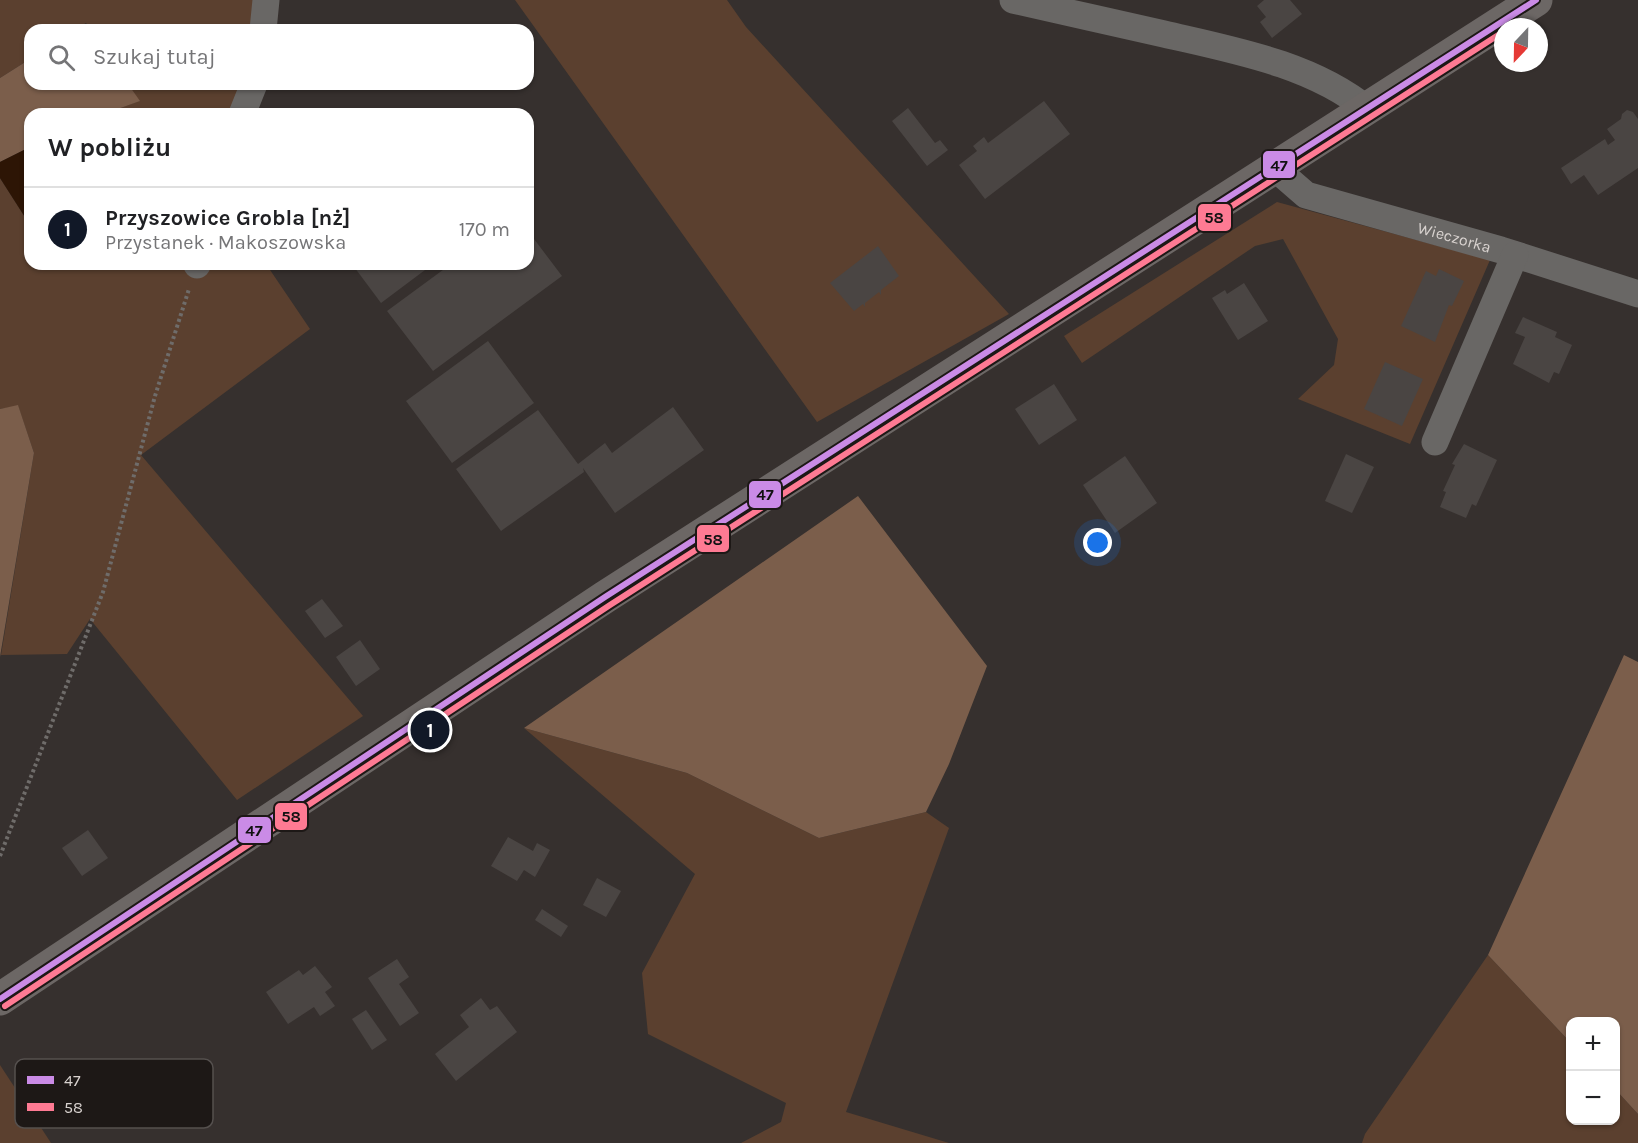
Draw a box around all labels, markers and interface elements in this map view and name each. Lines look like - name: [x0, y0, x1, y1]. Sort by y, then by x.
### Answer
- north arrow: [1494, 18, 1548, 72]
- search box: [24, 24, 534, 90]
- icon: search: [45, 41, 78, 74]
- text: Szukaj tutaj: [93, 44, 216, 70]
- text: W pobliżu: [48, 132, 171, 163]
- line badge: 47: [1262, 150, 1296, 179]
- text: 47: [1270, 156, 1288, 175]
- line badge: 58: [1197, 203, 1232, 232]
- text: Przyszowice Grobla [nż]: [105, 205, 350, 231]
- text: 58: [1204, 208, 1224, 227]
- street label: Wieczorka: [1416, 217, 1493, 256]
- text: 1: [64, 218, 71, 241]
- text: 170 m: [459, 218, 510, 241]
- text: Przystanek · Makoszowska: [105, 231, 346, 254]
- line badge: 47: [748, 480, 782, 509]
- text: 47: [756, 485, 774, 504]
- line badge: 58: [696, 524, 730, 553]
- your location: [1083, 528, 1112, 557]
- text: 58: [703, 530, 723, 549]
- pin: 1: [410, 708, 450, 752]
- line badge: 58: [274, 802, 308, 831]
- text: 58: [281, 807, 301, 826]
- line badge: 47: [237, 816, 272, 844]
- text: 47: [245, 821, 263, 840]
- map controls: [1566, 1017, 1620, 1125]
- button: +: [1566, 1017, 1620, 1071]
- legend: [15, 1059, 213, 1128]
- text: 47: [64, 1071, 81, 1090]
- button: −: [1566, 1071, 1620, 1125]
- text: 58: [64, 1098, 83, 1117]

